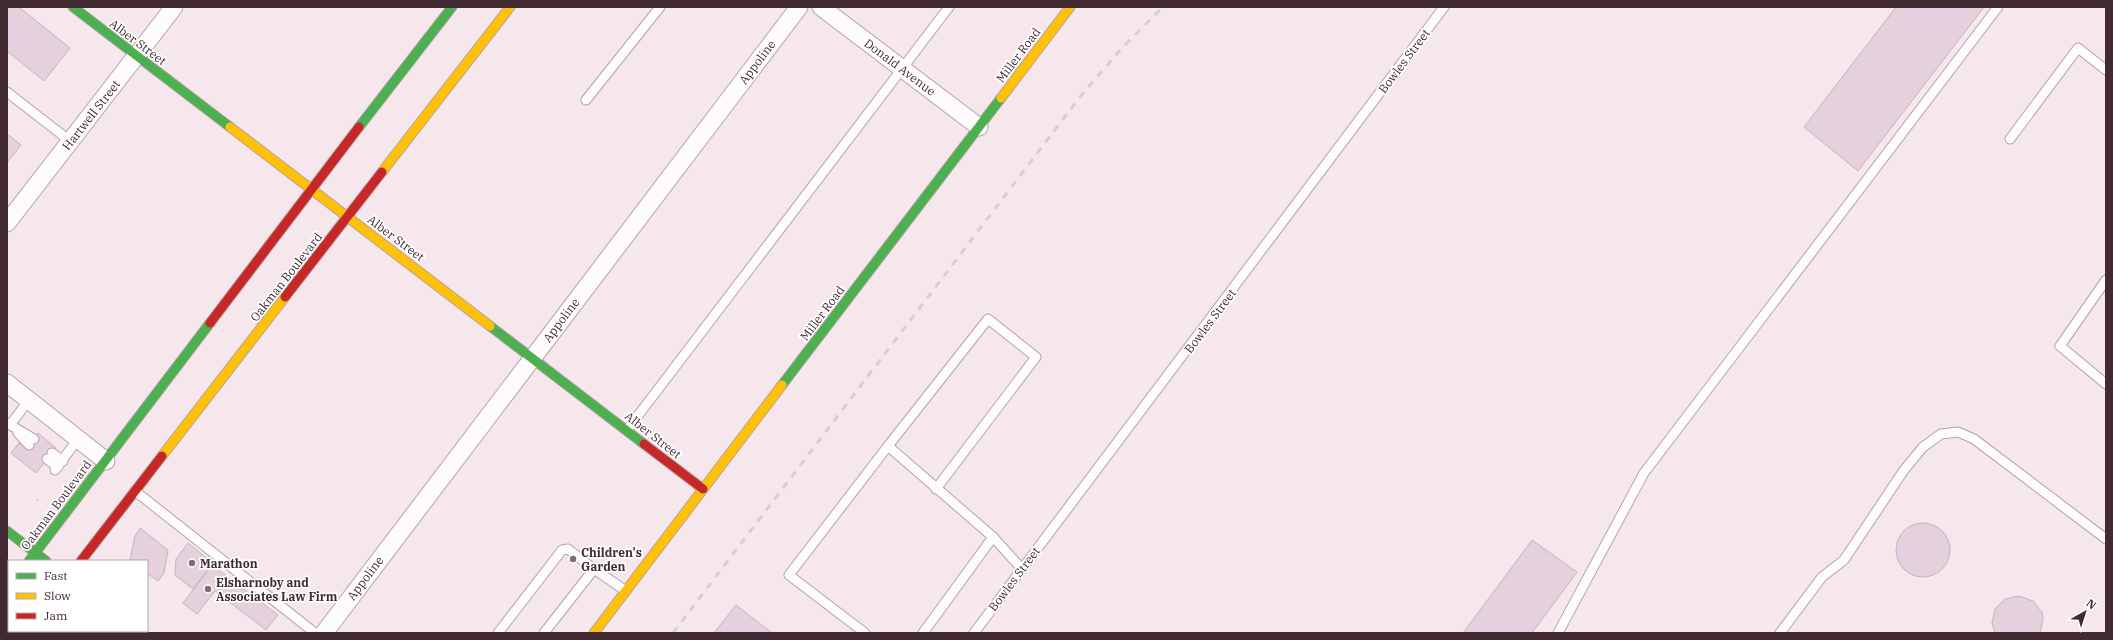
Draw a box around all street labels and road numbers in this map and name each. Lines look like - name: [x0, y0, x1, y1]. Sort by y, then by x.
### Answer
- street label: Alber Street: [107, 16, 169, 68]
- street label: Miller Road: [993, 25, 1043, 85]
- street label: Bowles Street: [1375, 26, 1433, 96]
- street label: Donald Avenue: [861, 35, 939, 99]
- street label: Appoline: [736, 37, 778, 87]
- street label: Hartwell Street: [59, 77, 123, 153]
- street label: Alber Street: [365, 212, 427, 264]
- street label: Oakman Boulevard: [247, 230, 325, 324]
- street label: Miller Road: [797, 283, 847, 343]
- street label: Bowles Street: [1181, 286, 1239, 356]
- street label: Appoline: [540, 295, 582, 345]
- street label: Alber Street: [622, 408, 684, 462]
- street label: Oakman Boulevard: [17, 457, 95, 553]
- street label: Bowles Street: [985, 544, 1043, 614]
- street label: Appoline: [344, 553, 386, 603]

